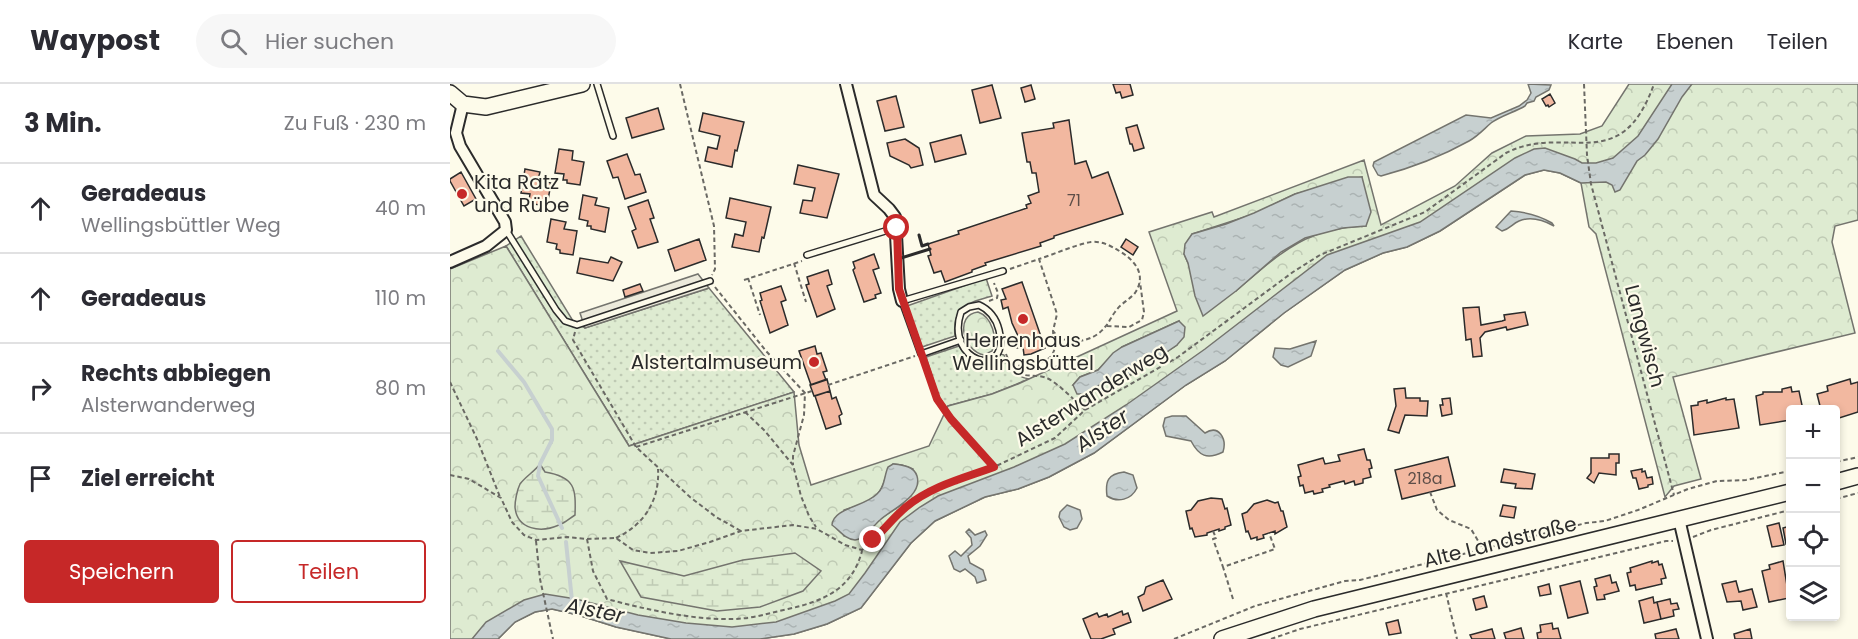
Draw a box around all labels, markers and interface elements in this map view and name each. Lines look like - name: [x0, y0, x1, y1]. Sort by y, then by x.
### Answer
- search box: [196, 14, 616, 68]
- text: Waypost: [30, 21, 160, 60]
- icon: search: [217, 25, 250, 58]
- text: Hier suchen: [265, 26, 394, 57]
- text: Karte: [1568, 27, 1623, 56]
- text: Ebenen: [1656, 27, 1734, 56]
- text: Teilen: [1767, 27, 1828, 56]
- text: 3 Min.: [24, 105, 102, 141]
- text: Zu Fuß · 230 m: [284, 109, 426, 137]
- place label: Kita Ratz und Rübe: [474, 168, 569, 219]
- text: Geradeaus: [81, 178, 206, 209]
- marker: Kita Ratz und Rübe: [455, 187, 469, 201]
- house number: 71: [1067, 189, 1081, 212]
- icon: ahead: [24, 192, 57, 225]
- text: 40 m: [375, 194, 426, 222]
- text: Wellingsbüttler Weg: [81, 211, 281, 239]
- route start: [883, 214, 909, 240]
- icon: ahead: [24, 282, 57, 315]
- street label: Langwisch: [1618, 282, 1672, 390]
- text: Geradeaus: [81, 283, 206, 314]
- text: 110 m: [375, 284, 426, 312]
- marker: Herrenhaus Wellingsbüttel: [1016, 312, 1030, 326]
- place label: Herrenhaus Wellingsbüttel: [952, 326, 1094, 377]
- street label: Alsterwanderweg: [1011, 339, 1171, 451]
- place label: Alstertalmuseum: [631, 348, 802, 376]
- marker: Alstertalmuseum: [807, 355, 821, 369]
- text: Rechts abbiegen: [81, 358, 271, 389]
- icon: right: [24, 372, 57, 405]
- text: 80 m: [375, 374, 426, 402]
- text: Alsterwanderweg: [81, 391, 255, 419]
- water label: Alster: [1071, 403, 1133, 457]
- map controls: [1786, 405, 1840, 621]
- button: +: [1786, 405, 1840, 459]
- button: −: [1786, 459, 1840, 513]
- icon: arrive: [24, 462, 57, 495]
- text: Ziel erreicht: [81, 463, 215, 494]
- house number: 218a: [1407, 467, 1443, 490]
- street label: Alte Landstraße: [1421, 509, 1579, 575]
- button: locate: [1786, 513, 1840, 567]
- route end: [859, 526, 885, 552]
- button: Speichern: [24, 540, 219, 603]
- button: Teilen: [231, 540, 426, 603]
- button: layers: [1786, 567, 1840, 621]
- water label: Alster: [562, 590, 628, 630]

